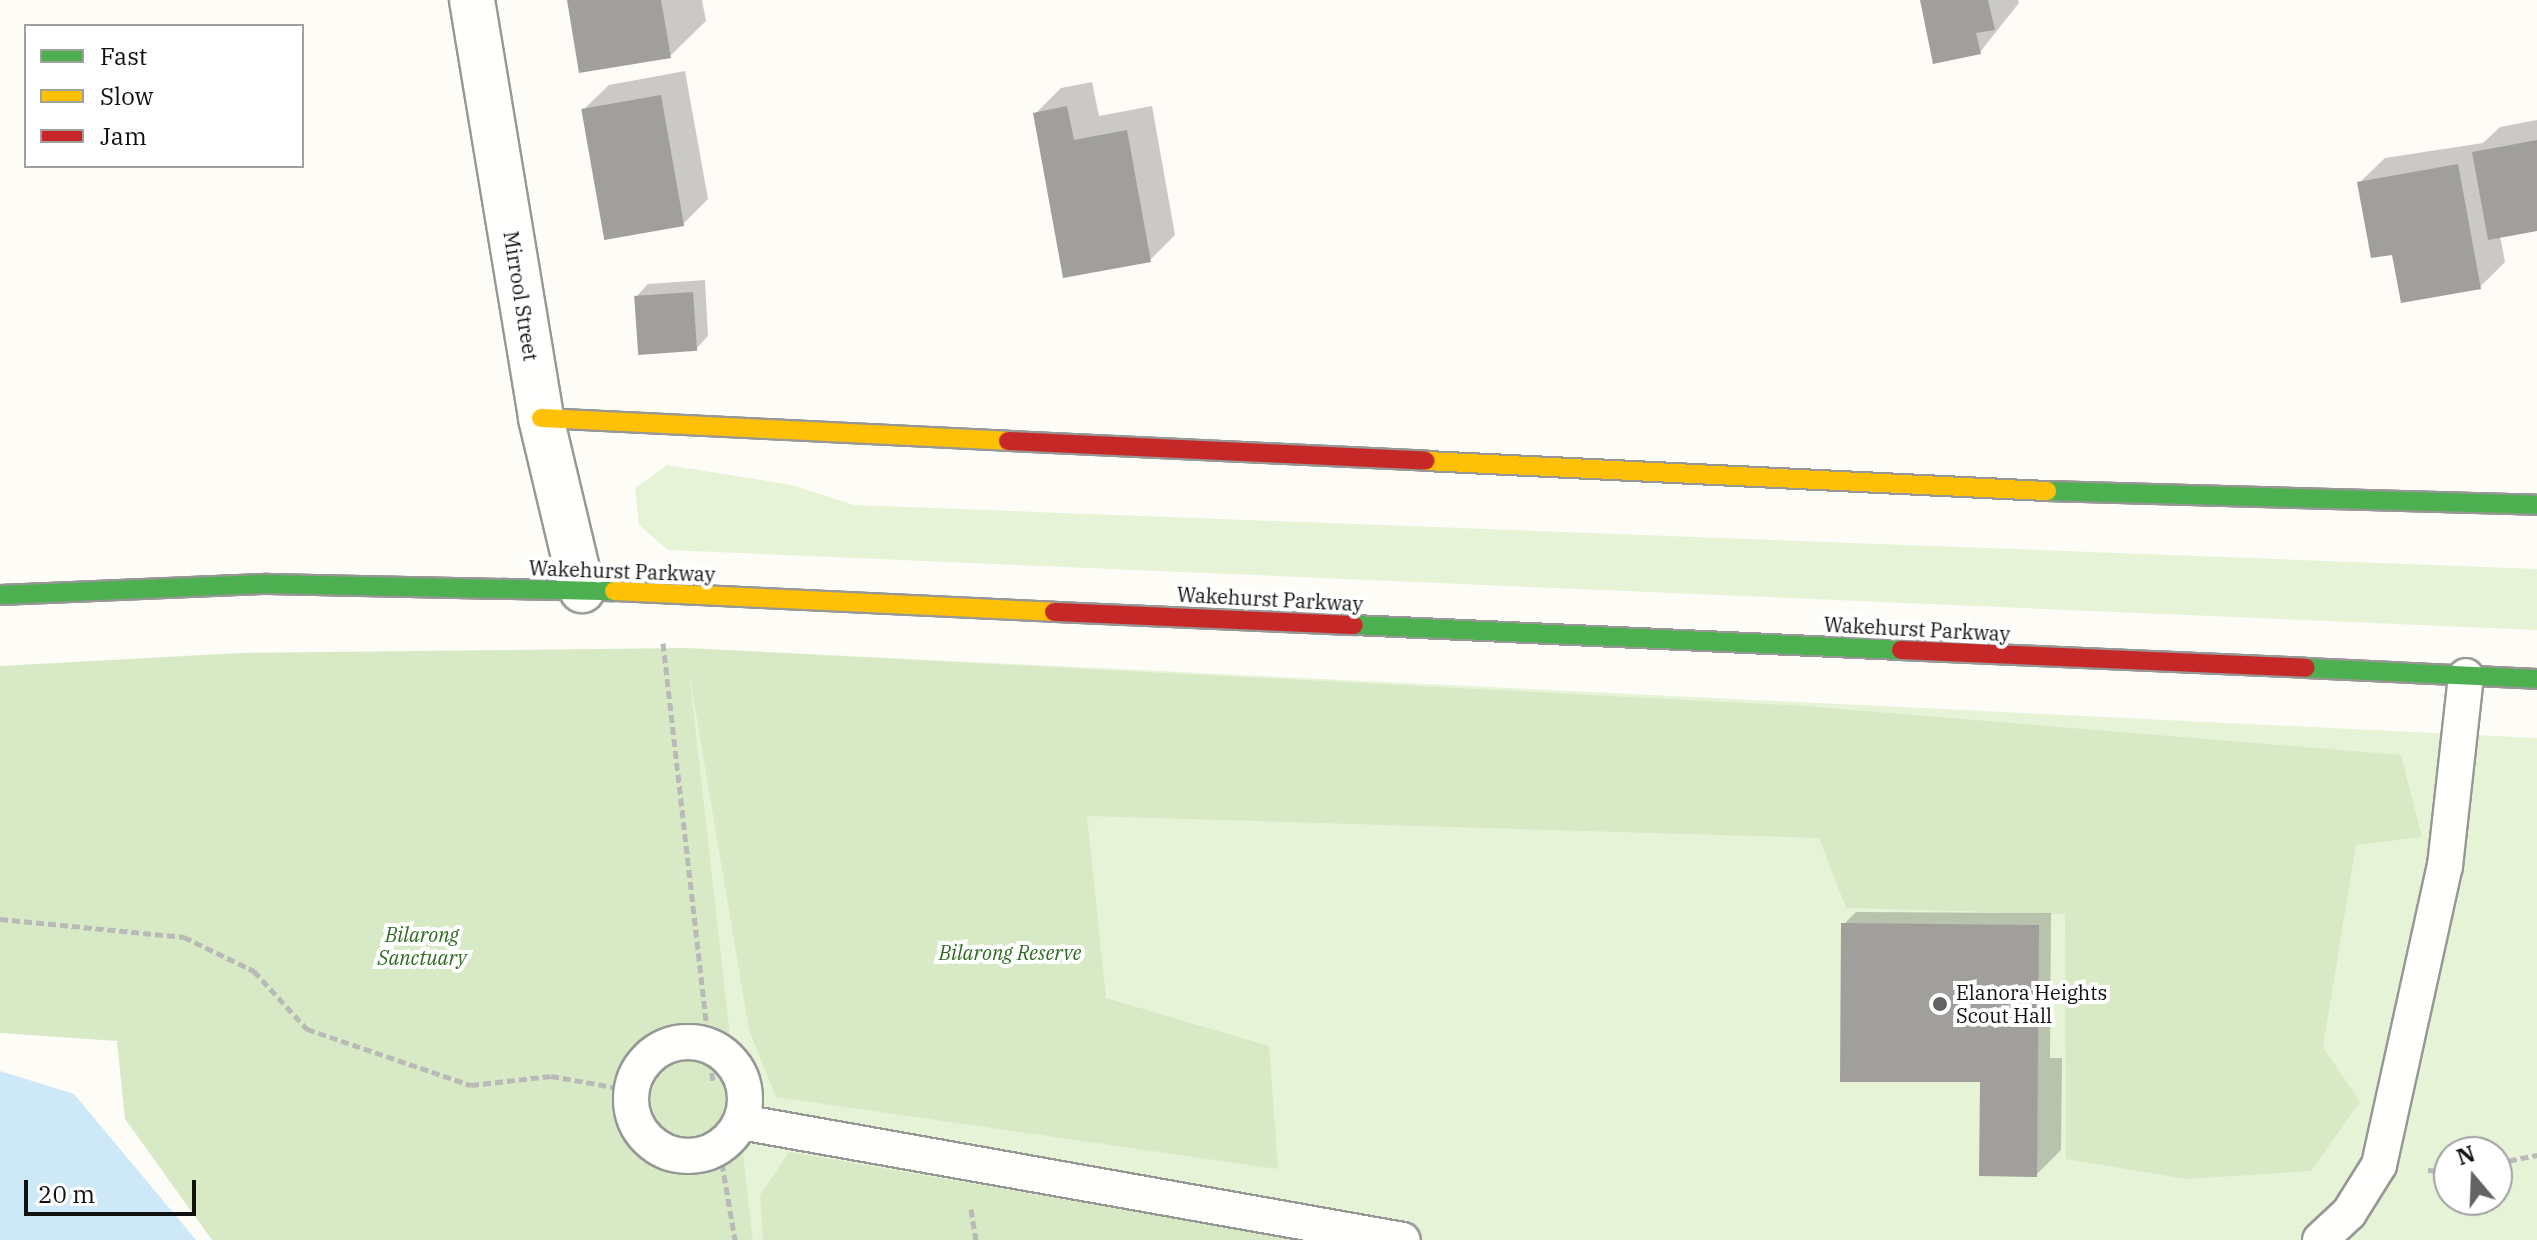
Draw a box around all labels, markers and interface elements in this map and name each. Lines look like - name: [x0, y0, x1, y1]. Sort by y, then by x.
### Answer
- legend: [24, 24, 304, 168]
- text: Fast: [100, 40, 147, 72]
- text: Slow: [100, 80, 153, 112]
- text: Jam: [100, 120, 147, 152]
- street label: Mirrool Street: [499, 229, 543, 363]
- street label: Wakehurst Parkway: [528, 556, 716, 586]
- street label: Wakehurst Parkway: [1176, 582, 1364, 616]
- street label: Wakehurst Parkway: [1823, 612, 2011, 646]
- park label: Bilarong Sanctuary: [377, 922, 467, 969]
- park label: Bilarong Reserve: [939, 940, 1081, 964]
- place label: Elanora Heights Scout Hall: [1956, 980, 2107, 1027]
- marker: Elanora Heights Scout Hall: [1931, 995, 1949, 1013]
- north arrow: [2433, 1136, 2513, 1216]
- text: N: [2453, 1138, 2479, 1171]
- scale bar: [28, 1164, 200, 1214]
- text: 20 m: [38, 1178, 95, 1210]

